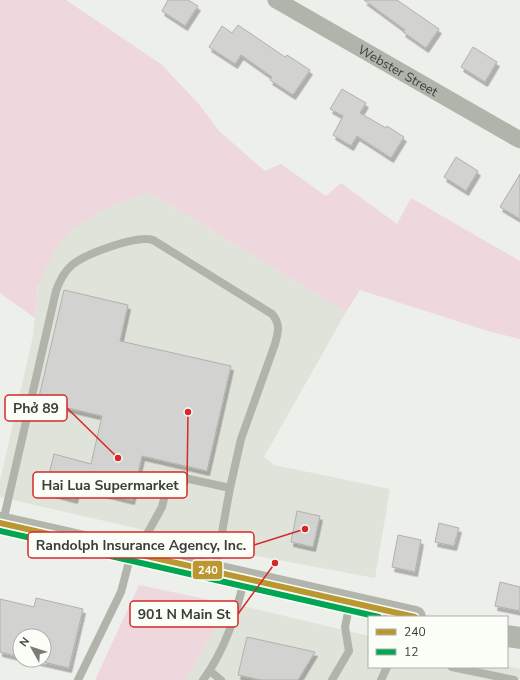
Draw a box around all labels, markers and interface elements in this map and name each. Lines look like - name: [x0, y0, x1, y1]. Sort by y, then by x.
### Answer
- street label: Webster Street: [355, 41, 441, 101]
- callout: Phở 89: [5, 395, 67, 421]
- text: Phở 89: [13, 399, 59, 418]
- callout: Hai Lua Supermarket: [33, 472, 187, 498]
- text: Hai Lua Supermarket: [41, 476, 179, 495]
- callout: Randolph Insurance Agency, Inc.: [28, 532, 254, 558]
- text: Randolph Insurance Agency, Inc.: [36, 536, 246, 555]
- line badge: 240: [192, 560, 223, 580]
- text: 240: [198, 563, 218, 578]
- callout: 901 N Main St: [130, 601, 238, 627]
- text: 901 N Main St: [138, 605, 231, 624]
- legend: [368, 616, 508, 668]
- text: 240: [404, 624, 426, 640]
- north arrow: [12, 628, 52, 668]
- text: N: [16, 634, 33, 650]
- text: 12: [404, 644, 418, 660]

